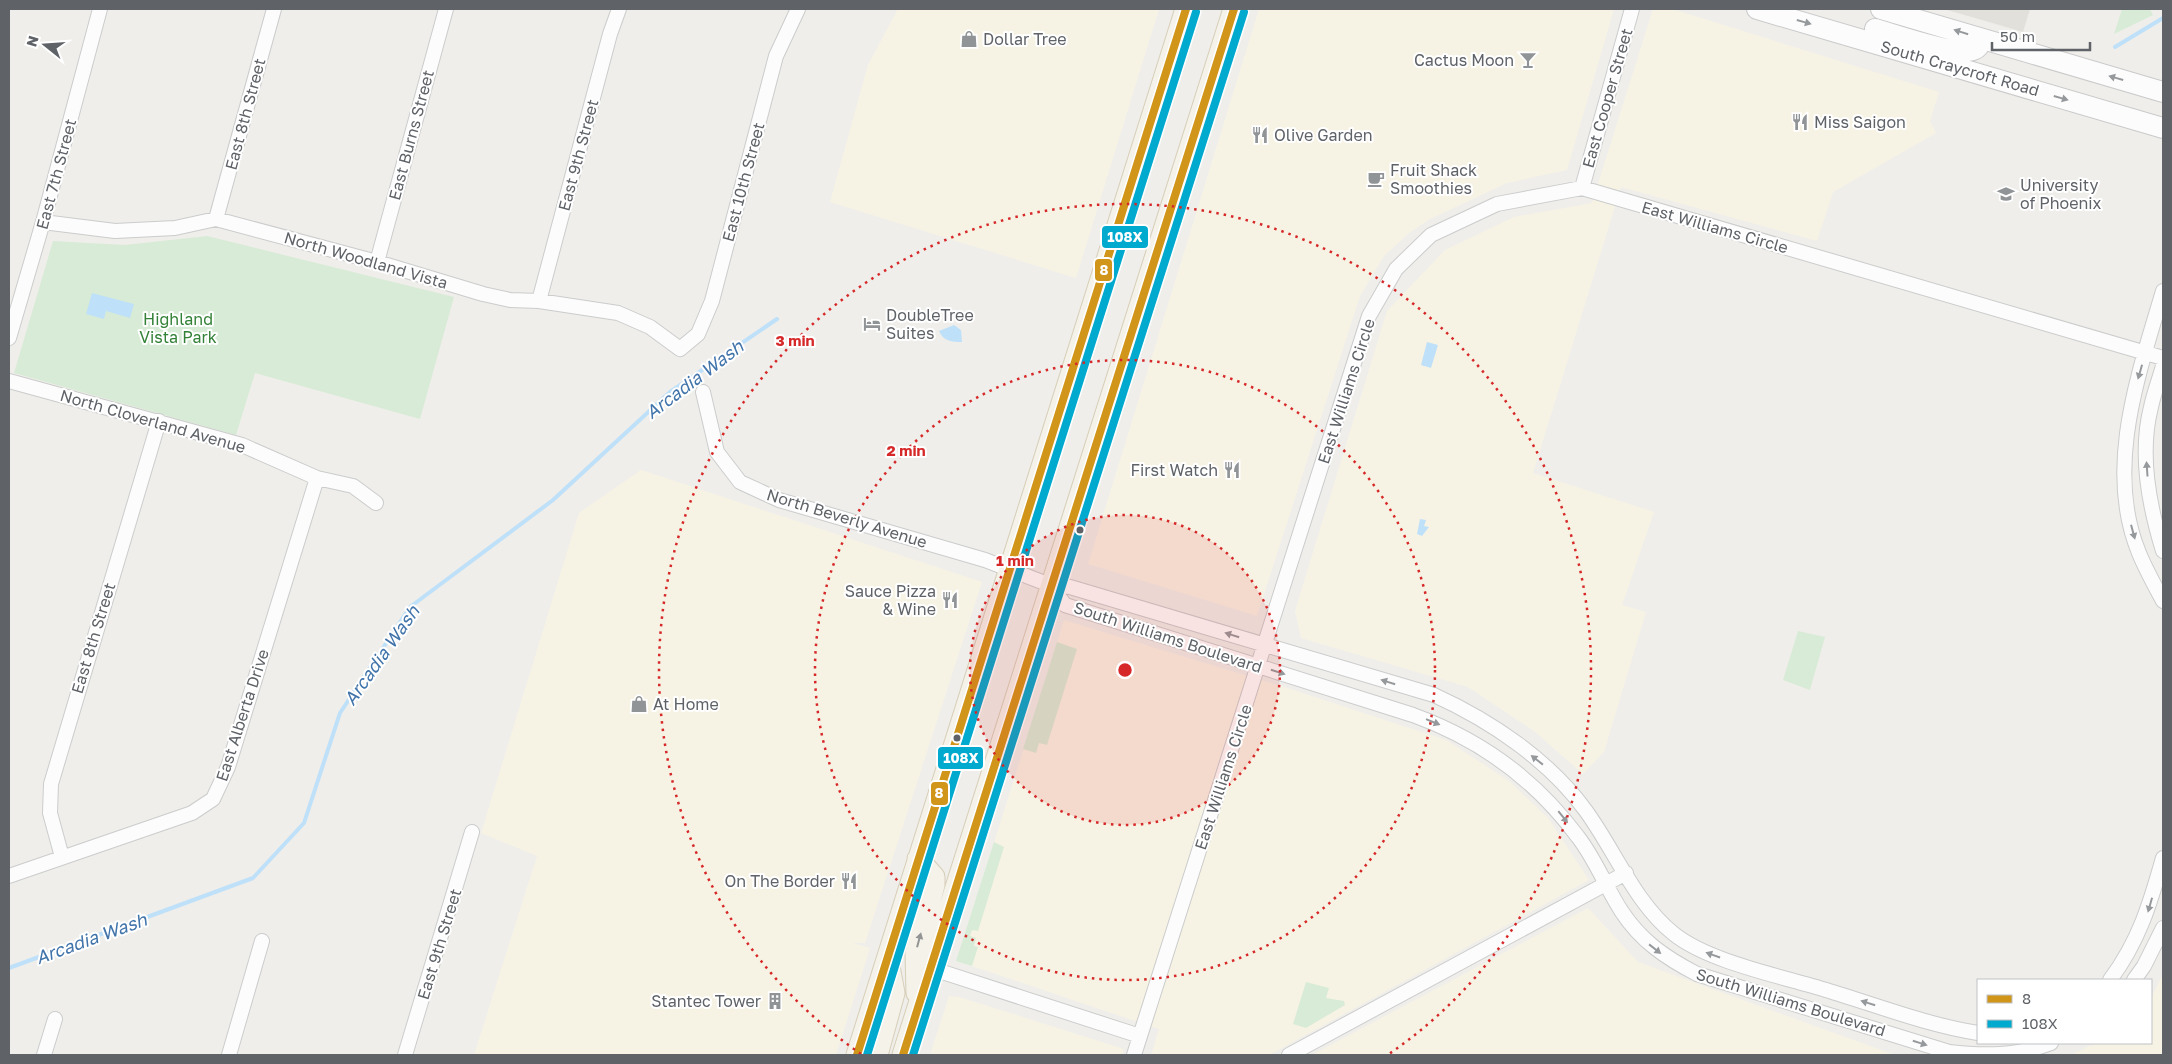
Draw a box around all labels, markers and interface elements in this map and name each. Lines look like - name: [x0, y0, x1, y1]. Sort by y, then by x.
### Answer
- one-way arrow: [1797, 19, 1812, 27]
- north arrow: [20, 20, 70, 70]
- scale bar: [1992, 20, 2090, 52]
- street label: East Cooper Street: [1577, 26, 1637, 170]
- text: 50 m: [2000, 27, 2035, 45]
- one-way arrow: [1953, 28, 1968, 36]
- shop icon: Dollar Tree: [959, 29, 979, 49]
- place label: Dollar Tree: [983, 29, 1066, 49]
- text: N: [22, 33, 42, 49]
- street label: South Craycroft Road: [1878, 36, 2042, 100]
- place label: Cactus Moon: [1414, 50, 1514, 70]
- bar icon: Cactus Moon: [1518, 50, 1538, 70]
- street label: East 8th Street: [220, 56, 270, 172]
- street label: East Burns Street: [384, 68, 438, 202]
- one-way arrow: [2109, 74, 2124, 82]
- one-way arrow: [2053, 94, 2068, 102]
- street label: East 9th Street: [553, 97, 603, 213]
- restaurant icon: Miss Saigon: [1790, 112, 1810, 132]
- place label: Miss Saigon: [1814, 112, 1906, 132]
- street label: East 7th Street: [32, 117, 80, 231]
- street label: East 10th Street: [717, 120, 769, 244]
- restaurant icon: Olive Garden: [1250, 125, 1270, 145]
- place label: Olive Garden: [1274, 125, 1373, 145]
- place label: Fruit Shack Smoothies: [1390, 160, 1477, 198]
- cafe icon: Fruit Shack Smoothies: [1366, 169, 1386, 189]
- place label: University of Phoenix: [2020, 175, 2102, 213]
- school or university icon: University of Phoenix: [1996, 184, 2016, 204]
- street label: East Williams Circle: [1639, 196, 1791, 258]
- line badge: 108X: [1101, 225, 1149, 249]
- street label: North Woodland Vista: [282, 227, 450, 293]
- text: 108X: [1107, 228, 1143, 245]
- line badge: 8: [1094, 258, 1113, 282]
- text: 8: [1100, 261, 1109, 278]
- place label: DoubleTree Suites: [886, 305, 974, 343]
- park label: Highland Vista Park: [139, 309, 217, 347]
- hotel icon: DoubleTree Suites: [862, 314, 882, 334]
- street label: East Williams Circle: [1313, 316, 1379, 466]
- text: 3 min: [775, 331, 815, 349]
- water label: Arcadia Wash: [641, 335, 748, 423]
- one-way arrow: [2135, 364, 2143, 379]
- street label: North Cloverland Avenue: [58, 385, 248, 457]
- text: 2 min: [886, 441, 926, 459]
- place label: First Watch: [1131, 460, 1218, 480]
- restaurant icon: First Watch: [1222, 460, 1242, 480]
- one-way arrow: [2142, 461, 2150, 477]
- street label: North Beverly Avenue: [764, 484, 930, 552]
- one-way arrow: [2130, 524, 2138, 539]
- unlabelled marker: [1075, 525, 1085, 535]
- text: 1 min: [996, 551, 1034, 569]
- street label: East 8th Street: [67, 580, 119, 696]
- place label: Sauce Pizza & Wine: [845, 581, 936, 619]
- restaurant icon: Sauce Pizza & Wine: [940, 590, 960, 610]
- street label: South Williams Boulevard: [1071, 597, 1265, 677]
- water label: Arcadia Wash: [338, 600, 424, 709]
- one-way arrow: [1224, 631, 1239, 639]
- street label: East Alberta Drive: [211, 646, 273, 784]
- centre of rings: [1116, 661, 1134, 679]
- one-way arrow: [1271, 669, 1286, 677]
- one-way arrow: [1380, 677, 1395, 685]
- shop icon: At Home: [629, 694, 649, 714]
- place label: At Home: [653, 694, 719, 714]
- street label: East Williams Circle: [1190, 702, 1256, 852]
- one-way arrow: [1425, 719, 1440, 726]
- unlabelled marker: [952, 733, 962, 743]
- line badge: 108X: [937, 746, 984, 770]
- text: 108X: [943, 749, 979, 766]
- one-way arrow: [1531, 754, 1544, 765]
- line badge: 8: [930, 781, 949, 806]
- text: 8: [935, 784, 944, 801]
- one-way arrow: [1557, 810, 1568, 823]
- place label: On The Border: [725, 871, 835, 891]
- restaurant icon: On The Border: [839, 871, 859, 891]
- street label: East 9th Street: [413, 886, 465, 1002]
- one-way arrow: [2145, 898, 2153, 913]
- water label: Arcadia Wash: [32, 907, 151, 968]
- one-way arrow: [916, 932, 924, 947]
- one-way arrow: [1648, 944, 1662, 954]
- one-way arrow: [1705, 951, 1720, 959]
- street label: South Williams Boulevard: [1694, 964, 1888, 1040]
- legend: [1977, 979, 2152, 1044]
- text: 8: [2022, 989, 2031, 1007]
- place label: Stantec Tower: [651, 991, 761, 1011]
- building icon: Stantec Tower: [765, 991, 785, 1011]
- one-way arrow: [1861, 998, 1876, 1006]
- text: 108X: [2022, 1014, 2058, 1032]
- one-way arrow: [1913, 1039, 1928, 1047]

